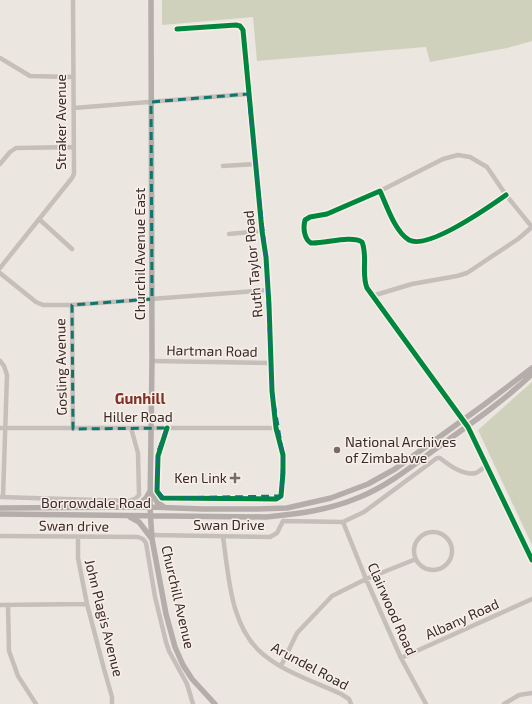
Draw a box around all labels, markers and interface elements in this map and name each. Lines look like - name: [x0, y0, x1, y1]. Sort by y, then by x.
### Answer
- street label: Straker Avenue: [52, 74, 69, 170]
- street label: Churchil Avenue East: [131, 188, 148, 320]
- street label: Ruth Taylor Road: [239, 210, 266, 318]
- street label: Gosling Avenue: [51, 318, 70, 416]
- street label: Hartman Road: [166, 341, 258, 360]
- district label: Gunhill: [115, 389, 165, 407]
- street label: Hiller Road: [103, 408, 173, 425]
- place label: National Archives of Zimbabwe: [345, 433, 456, 466]
- marker: National Archives of Zimbabwe: [332, 445, 342, 455]
- place label: Ken Link: [174, 469, 227, 486]
- marker: Ken Link: [230, 473, 240, 483]
- street label: Borrowdale Road: [41, 494, 151, 511]
- street label: Swan drive: [39, 516, 109, 535]
- street label: Swan Drive: [193, 516, 265, 533]
- street label: Churchill Avenue: [158, 544, 199, 650]
- street label: John Plagis Avenue: [82, 557, 127, 678]
- street label: Clairwood Road: [364, 560, 420, 658]
- street label: Albany Road: [422, 595, 501, 642]
- street label: Arundel Road: [269, 638, 352, 693]

